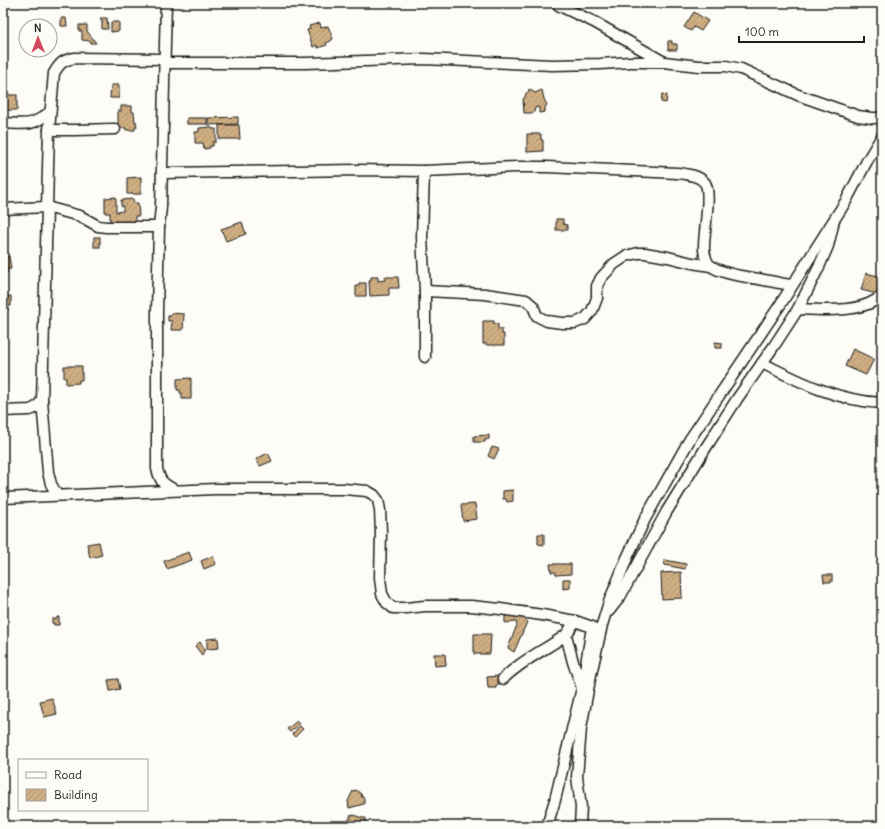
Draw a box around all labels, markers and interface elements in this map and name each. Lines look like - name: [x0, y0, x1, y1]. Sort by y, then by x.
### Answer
- north arrow: [18, 18, 58, 58]
- scale bar: [739, 18, 864, 44]
- text: N: [34, 21, 42, 35]
- text: 100 m: [745, 24, 779, 39]
- legend: [18, 759, 148, 811]
- text: Road: [54, 767, 82, 782]
- text: Building: [54, 787, 98, 802]

